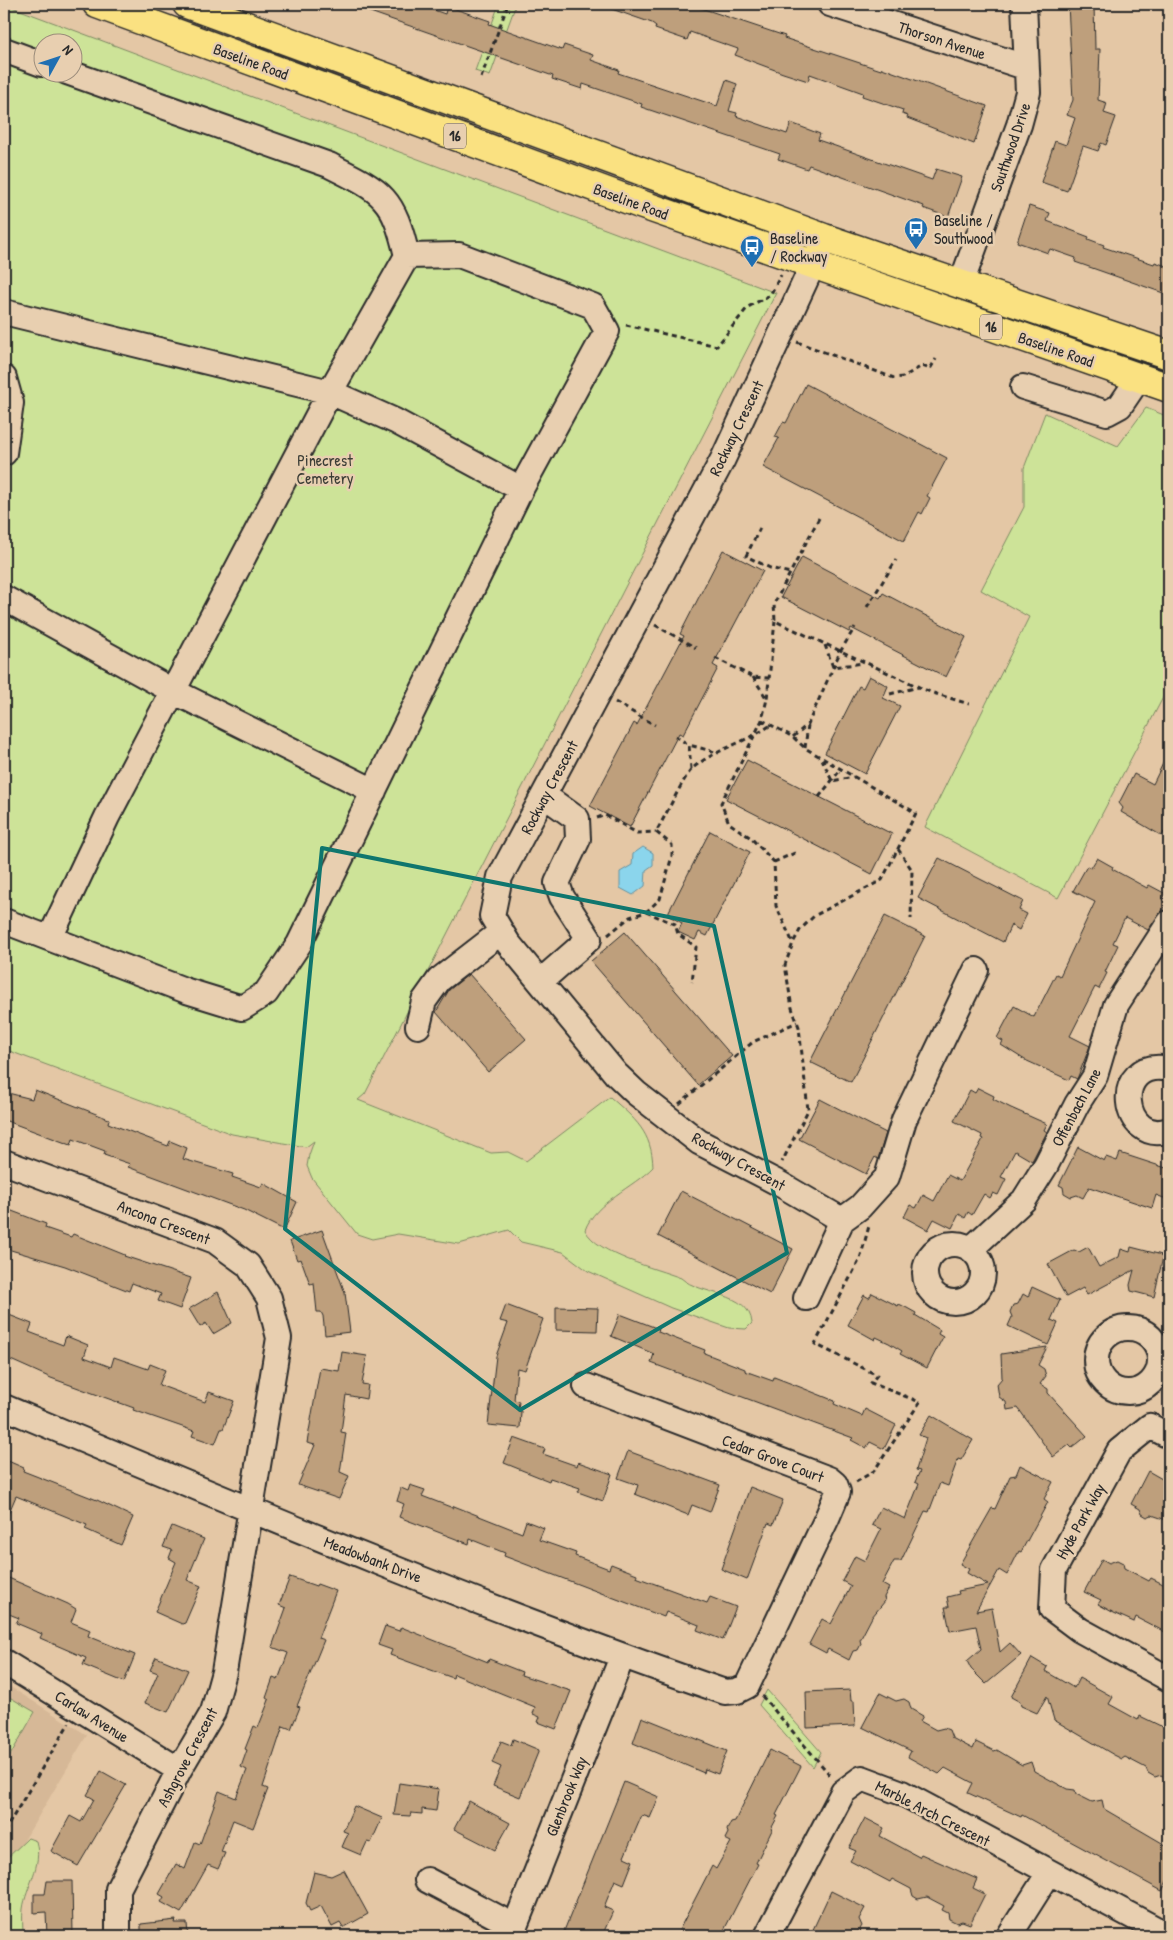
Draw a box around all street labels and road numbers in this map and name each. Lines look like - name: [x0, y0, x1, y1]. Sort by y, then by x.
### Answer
- street label: Thorson Avenue: [895, 15, 989, 65]
- street label: Baseline Road: [210, 37, 292, 85]
- street label: Southwood Drive: [984, 99, 1036, 194]
- road number: 16: [444, 124, 466, 148]
- street label: Baseline Road: [590, 177, 672, 225]
- road number: 16: [980, 314, 1002, 340]
- street label: Baseline Road: [1015, 326, 1097, 372]
- street label: Rockway Crescent: [703, 376, 769, 479]
- street label: Rockway Crescent: [515, 736, 583, 838]
- street label: Offenbach Lane: [1046, 1063, 1106, 1150]
- street label: Rockway Crescent: [688, 1126, 790, 1196]
- street label: Ancona Crescent: [114, 1194, 214, 1250]
- street label: Cedar Grove Court: [719, 1428, 828, 1488]
- street label: Hyde Park Way: [1050, 1479, 1110, 1563]
- street label: Meadowbank Drive: [321, 1530, 426, 1588]
- street label: Carlaw Avenue: [51, 1685, 134, 1748]
- street label: Ashgrove Crescent: [152, 1703, 223, 1811]
- street label: Glenbrook Way: [540, 1753, 592, 1839]
- street label: Marble Arch Crescent: [872, 1775, 995, 1852]

